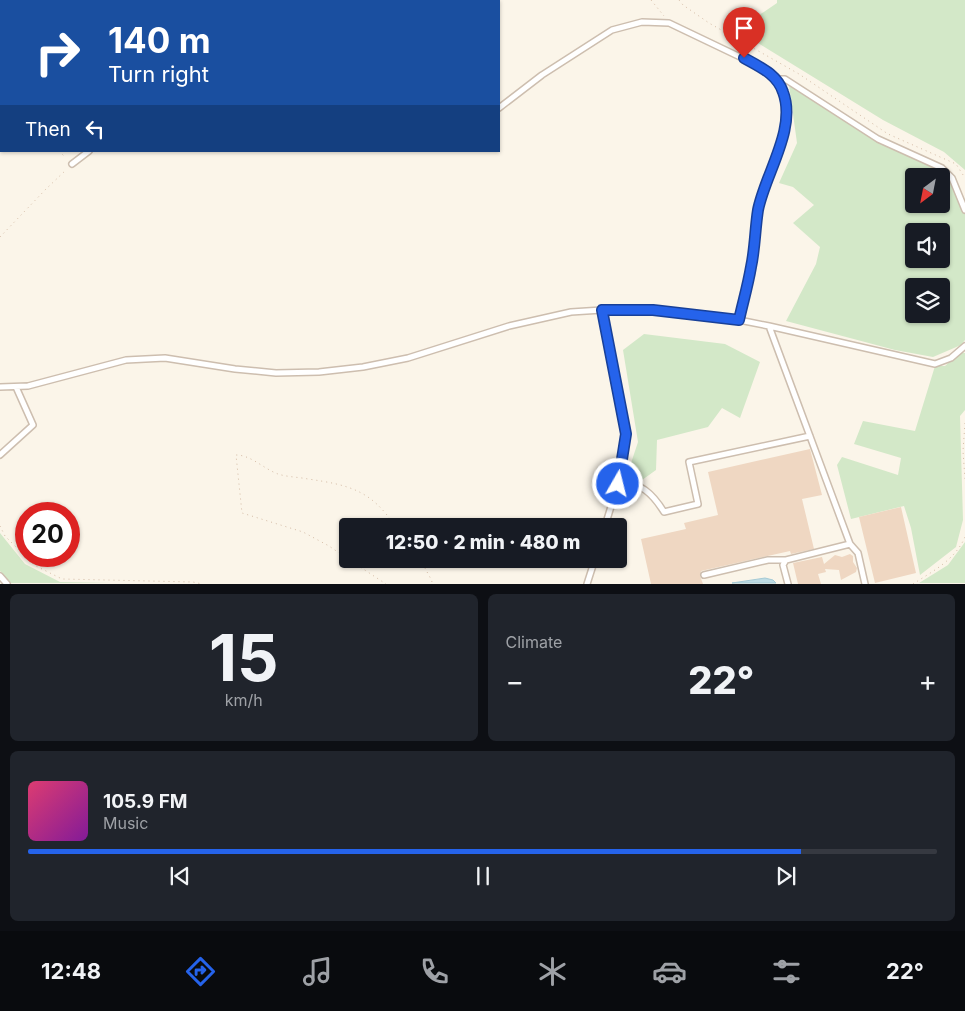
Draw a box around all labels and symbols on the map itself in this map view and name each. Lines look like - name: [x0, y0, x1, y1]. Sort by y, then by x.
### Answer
- pin: [723, 7, 765, 58]
- north arrow: [905, 168, 950, 212]
- position arrow: [591, 457, 643, 509]
- speed limit sign: 20: [15, 502, 80, 567]

